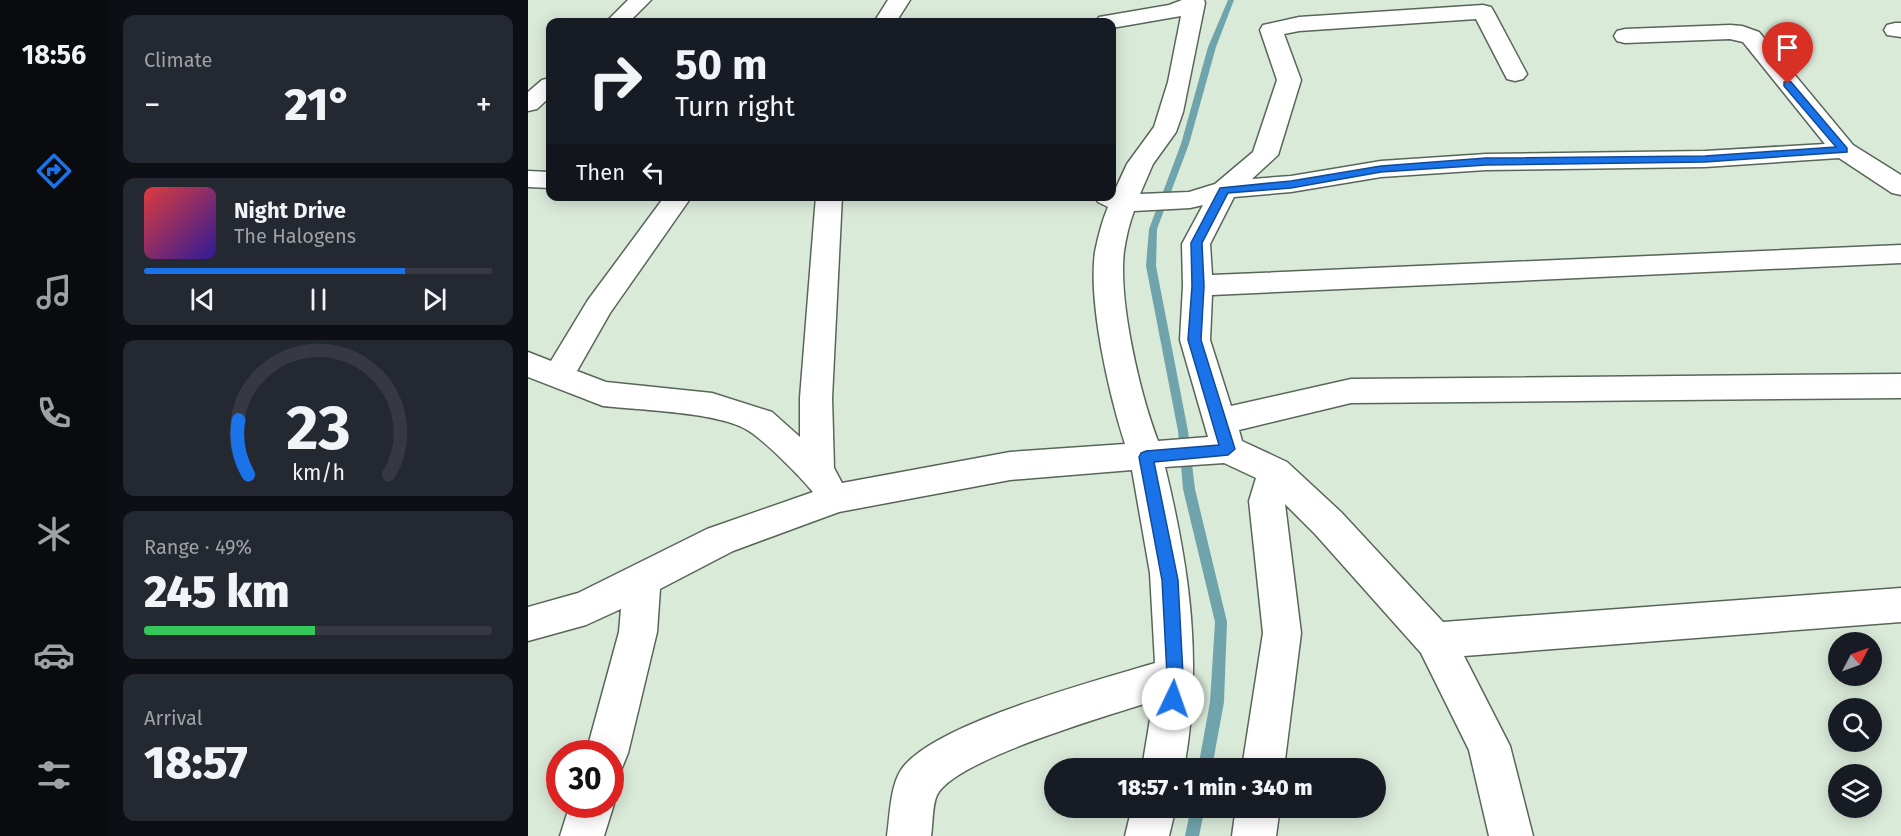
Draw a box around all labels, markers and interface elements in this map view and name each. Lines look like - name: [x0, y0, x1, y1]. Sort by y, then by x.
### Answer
- pin: [1762, 22, 1813, 84]
- icon: arrive: [1771, 31, 1804, 64]
- text: 18:56: [22, 39, 86, 71]
- text: 50 m: [675, 40, 768, 90]
- icon: right: [576, 42, 654, 120]
- text: Climate: [144, 48, 212, 72]
- text: 21°: [284, 78, 352, 132]
- text: −: [144, 85, 161, 125]
- text: +: [476, 85, 492, 125]
- text: Turn right: [675, 91, 795, 123]
- icon: directions: [33, 150, 75, 192]
- icon: left: [637, 156, 670, 189]
- text: Then: [576, 159, 625, 186]
- text: Night Drive: [234, 197, 346, 224]
- text: The Halogens: [234, 224, 356, 248]
- icon: music: [33, 271, 75, 313]
- icon: previous: [186, 283, 219, 316]
- icon: pause: [302, 283, 335, 316]
- icon: next: [418, 283, 451, 316]
- text: 23: [286, 391, 350, 466]
- icon: phone: [33, 392, 75, 434]
- text: km/h: [291, 460, 345, 486]
- icon: climate: [33, 513, 75, 555]
- text: Range · 49%: [144, 535, 252, 559]
- text: 245 km: [144, 565, 290, 619]
- north arrow: [1828, 632, 1882, 686]
- map controls: [1828, 632, 1882, 818]
- icon: car: [33, 634, 75, 676]
- position arrow: [1141, 667, 1205, 731]
- button: search: [1828, 698, 1882, 752]
- text: Arrival: [144, 706, 203, 730]
- text: 18:57: [144, 736, 248, 790]
- speed limit sign: 30: [546, 740, 624, 818]
- icon: filters: [33, 754, 75, 796]
- button: layers: [1828, 764, 1882, 818]
- text: 18:57 · 1 min · 340 m: [1118, 774, 1312, 801]

